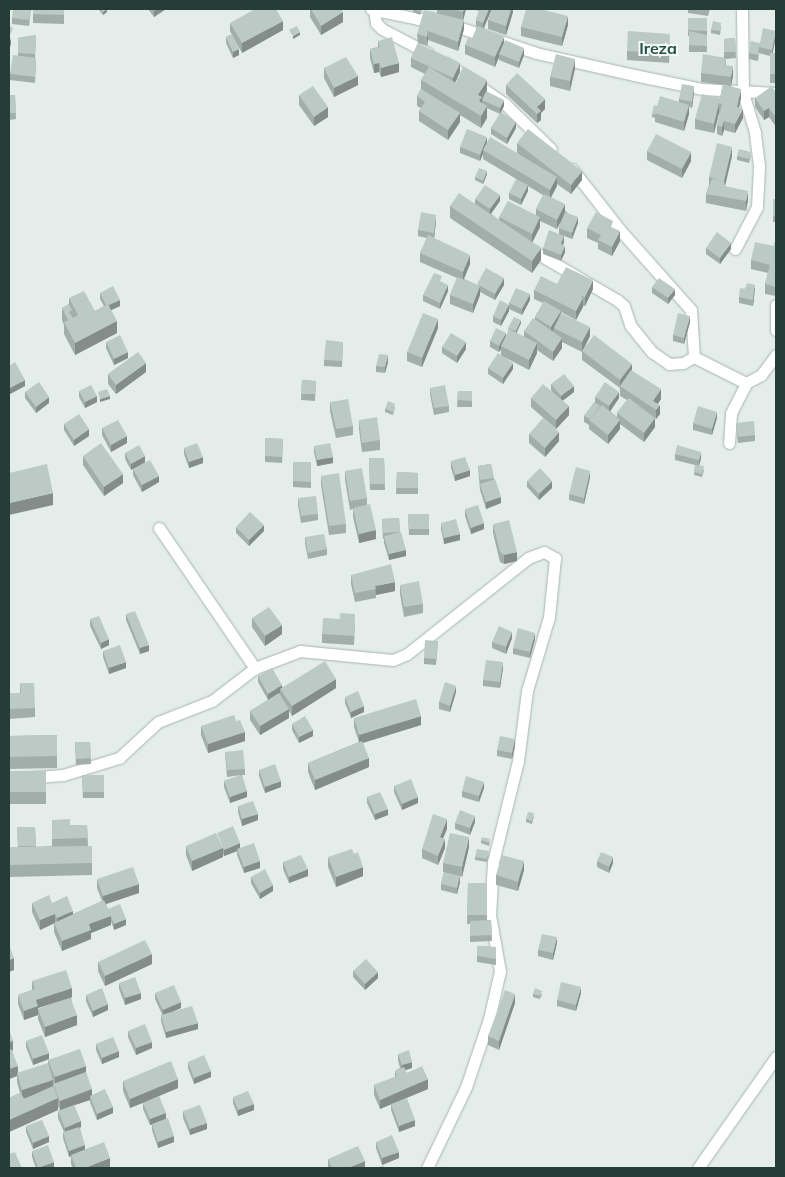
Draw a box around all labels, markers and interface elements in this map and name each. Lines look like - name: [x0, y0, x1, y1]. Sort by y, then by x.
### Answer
- district label: Ireza: [639, 38, 677, 58]

